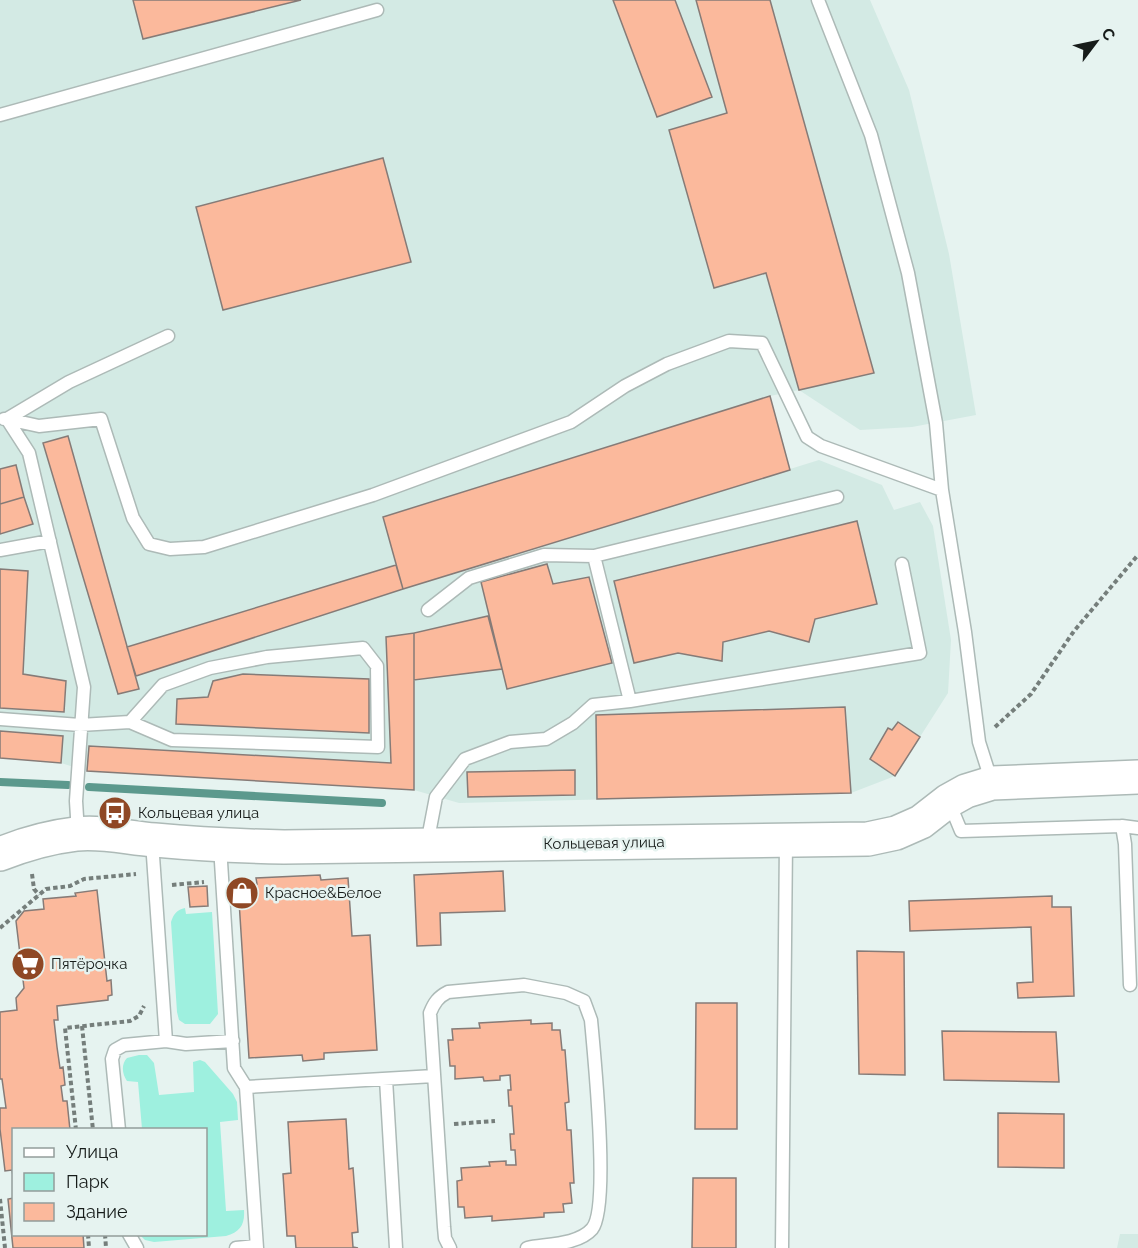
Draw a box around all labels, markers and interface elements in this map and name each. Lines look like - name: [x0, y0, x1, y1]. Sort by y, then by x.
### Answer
- north arrow: [1066, 12, 1126, 72]
- text: С: [1097, 25, 1119, 44]
- bus stop icon: Кольцевая улица: [97, 795, 133, 831]
- place label: Кольцевая улица: [138, 804, 259, 822]
- street label: Кольцевая улица: [543, 833, 665, 853]
- shop icon: Красное&Белое: [224, 875, 260, 911]
- place label: Красное&Белое: [265, 884, 382, 902]
- supermarket icon: Пятёрочка: [10, 946, 46, 982]
- place label: Пятёрочка: [51, 955, 127, 973]
- legend: [12, 1128, 207, 1236]
- text: Улица: [66, 1141, 118, 1162]
- text: Парк: [66, 1171, 109, 1192]
- text: Здание: [66, 1201, 128, 1222]

